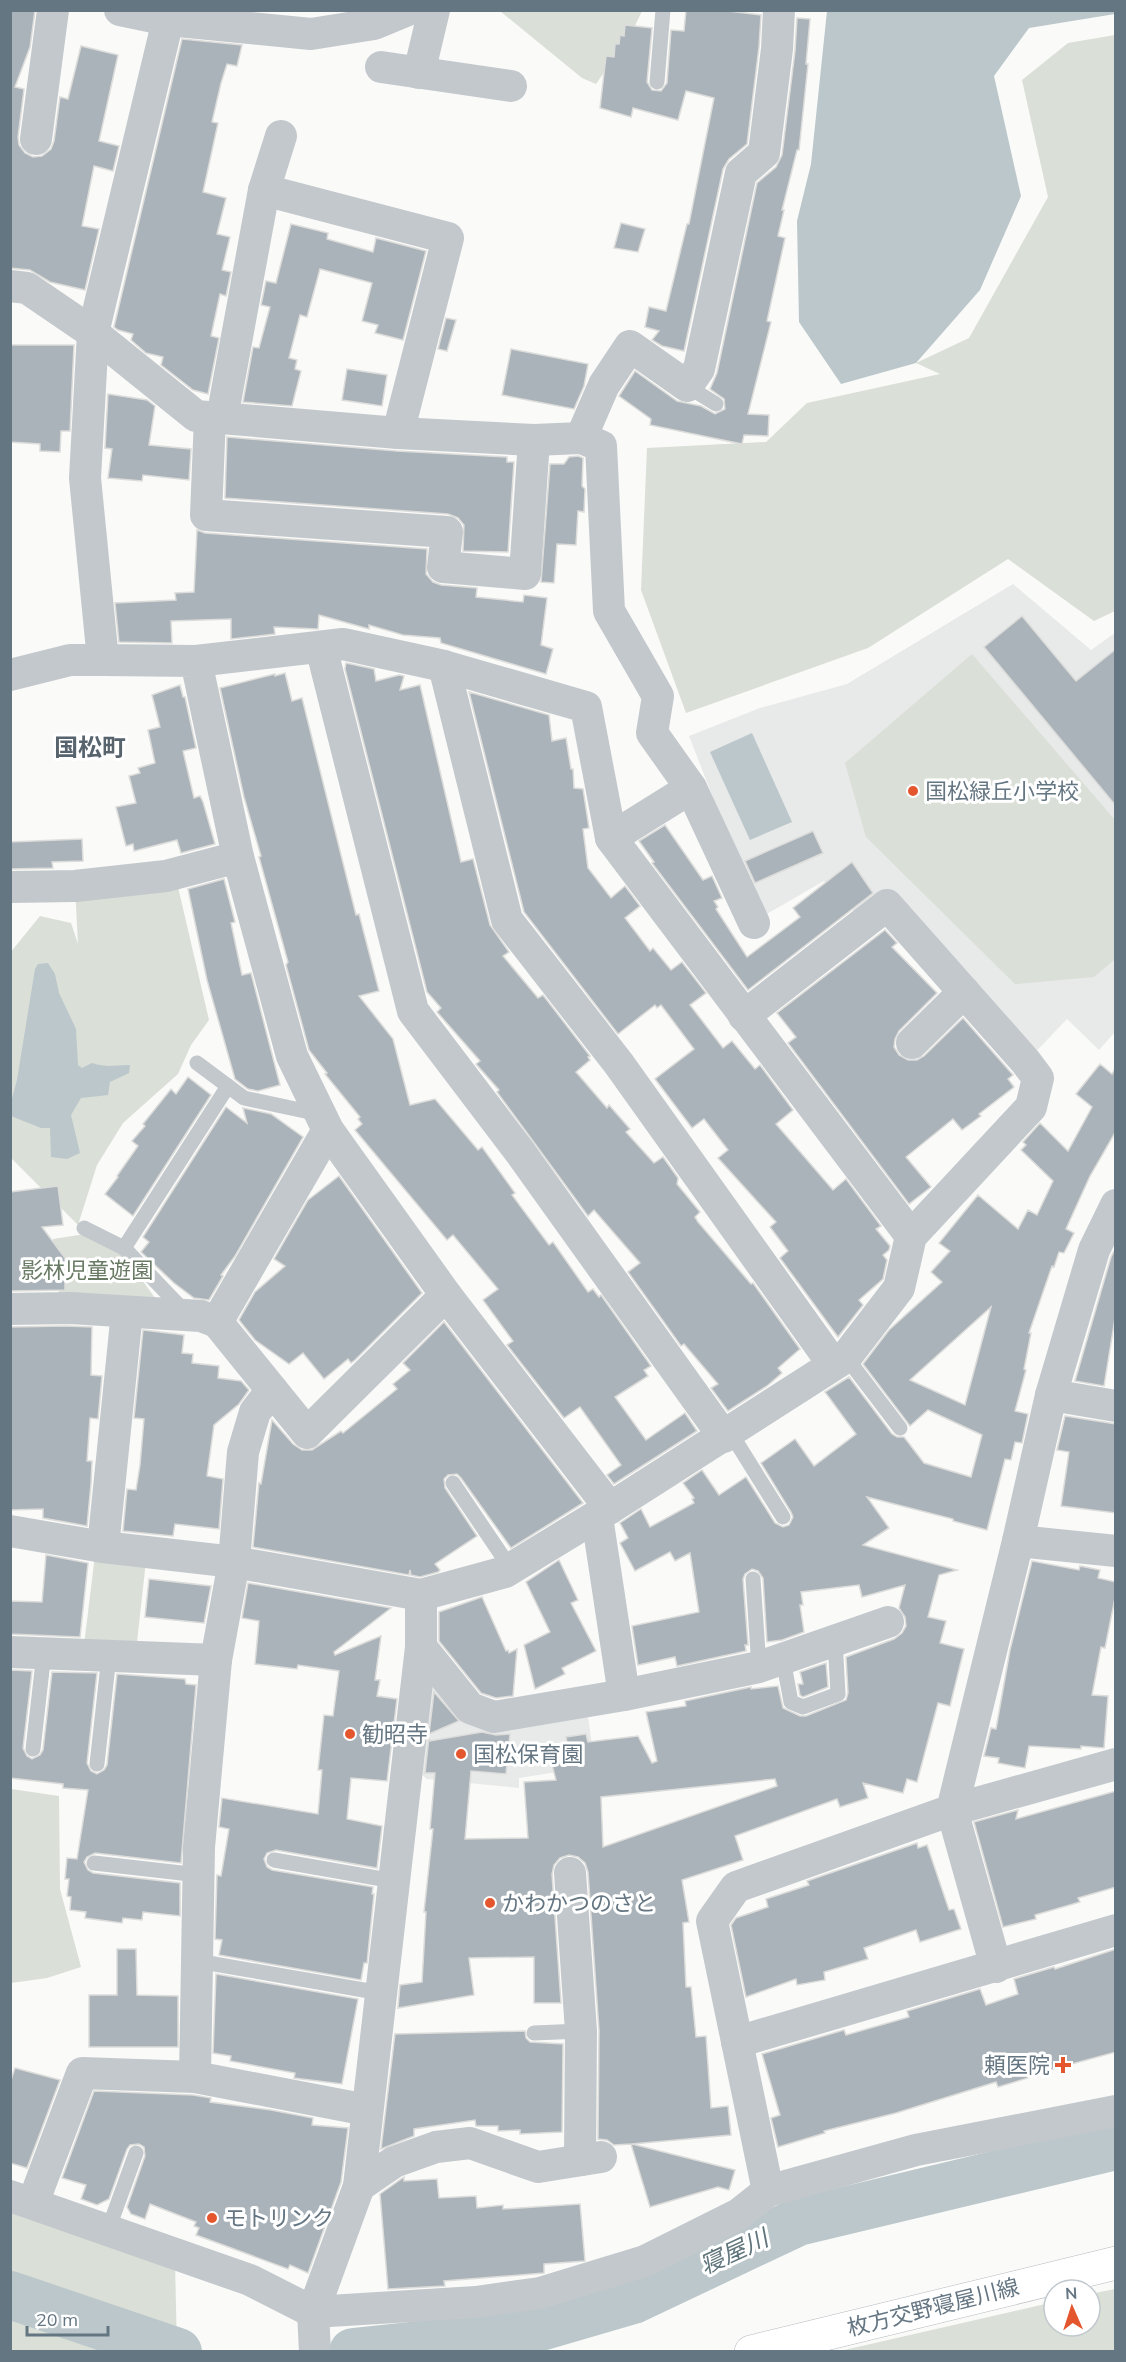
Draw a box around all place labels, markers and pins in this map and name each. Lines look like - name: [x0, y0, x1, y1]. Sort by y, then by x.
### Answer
- place label: 国松緑丘小学校: [925, 777, 1079, 805]
- marker: 国松緑丘小学校: [906, 784, 920, 798]
- place label: 勧昭寺: [362, 1720, 428, 1748]
- marker: 勧昭寺: [343, 1727, 357, 1741]
- place label: 国松保育園: [473, 1740, 583, 1768]
- marker: 国松保育園: [454, 1747, 468, 1761]
- place label: かわかつのさと: [502, 1889, 656, 1917]
- marker: かわかつのさと: [483, 1896, 497, 1910]
- place label: 頼医院: [984, 2051, 1050, 2079]
- marker: 頼医院: [1054, 2056, 1072, 2074]
- place label: モトリンク: [224, 2204, 334, 2232]
- marker: モトリンク: [205, 2211, 219, 2225]

